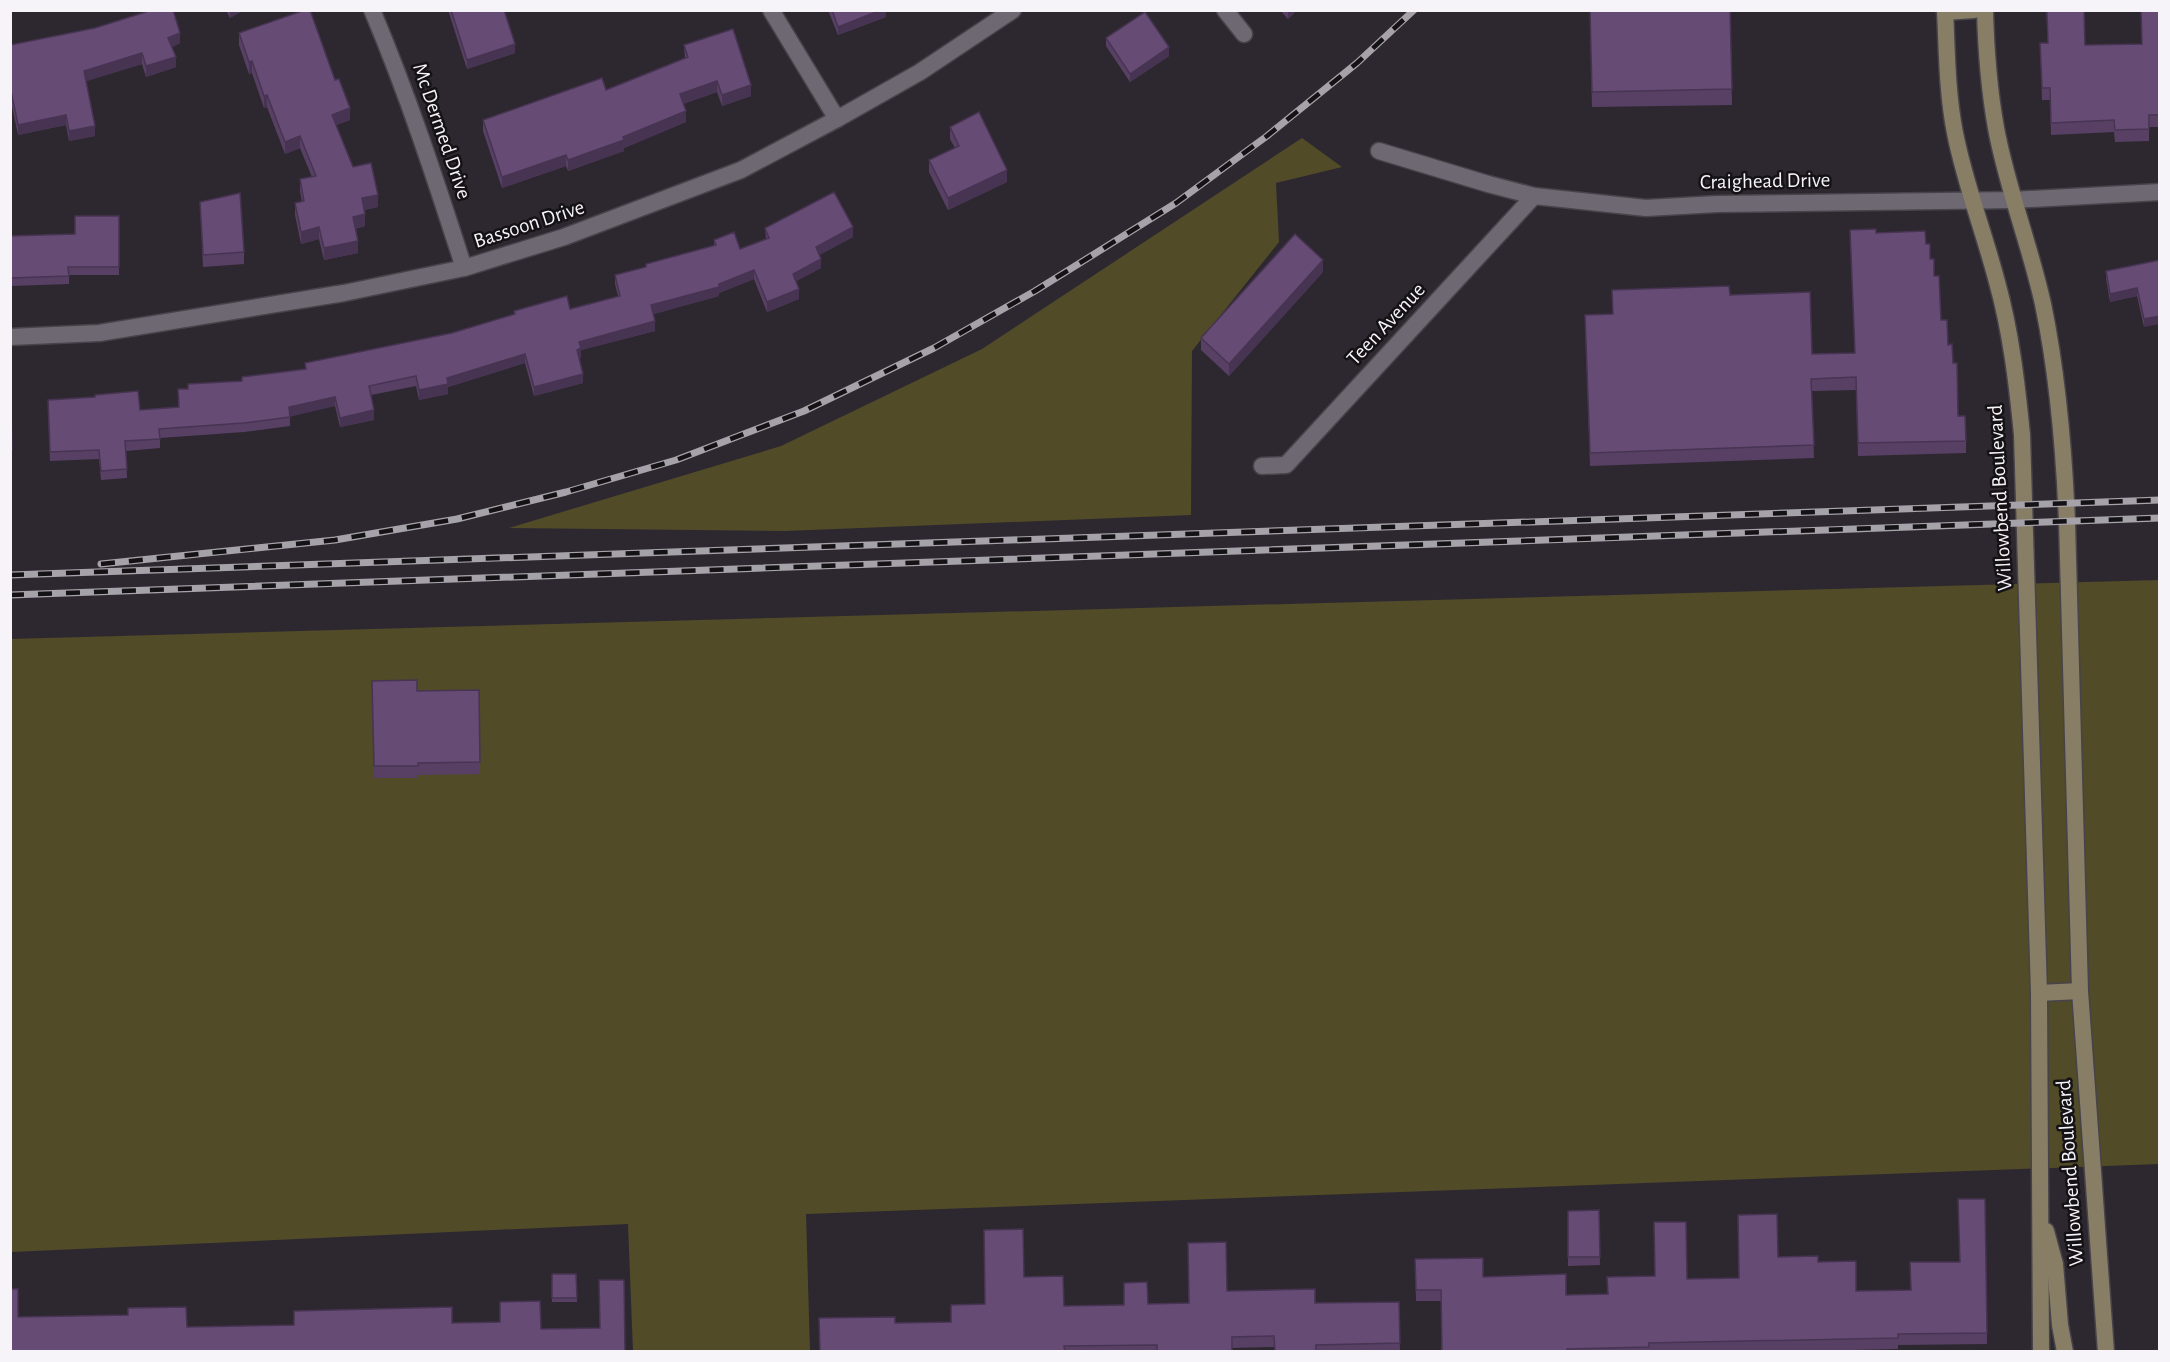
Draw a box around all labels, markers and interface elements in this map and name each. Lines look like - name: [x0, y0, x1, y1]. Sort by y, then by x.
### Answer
- street label: Mc Dermed Drive: [409, 60, 475, 202]
- street label: Craighead Drive: [1700, 169, 1830, 193]
- street label: Bassoon Drive: [471, 196, 587, 252]
- street label: Teen Avenue: [1343, 279, 1429, 369]
- street label: Willowbend Boulevard: [1985, 404, 2015, 592]
- street label: Willowbend Boulevard: [2053, 1079, 2087, 1267]

